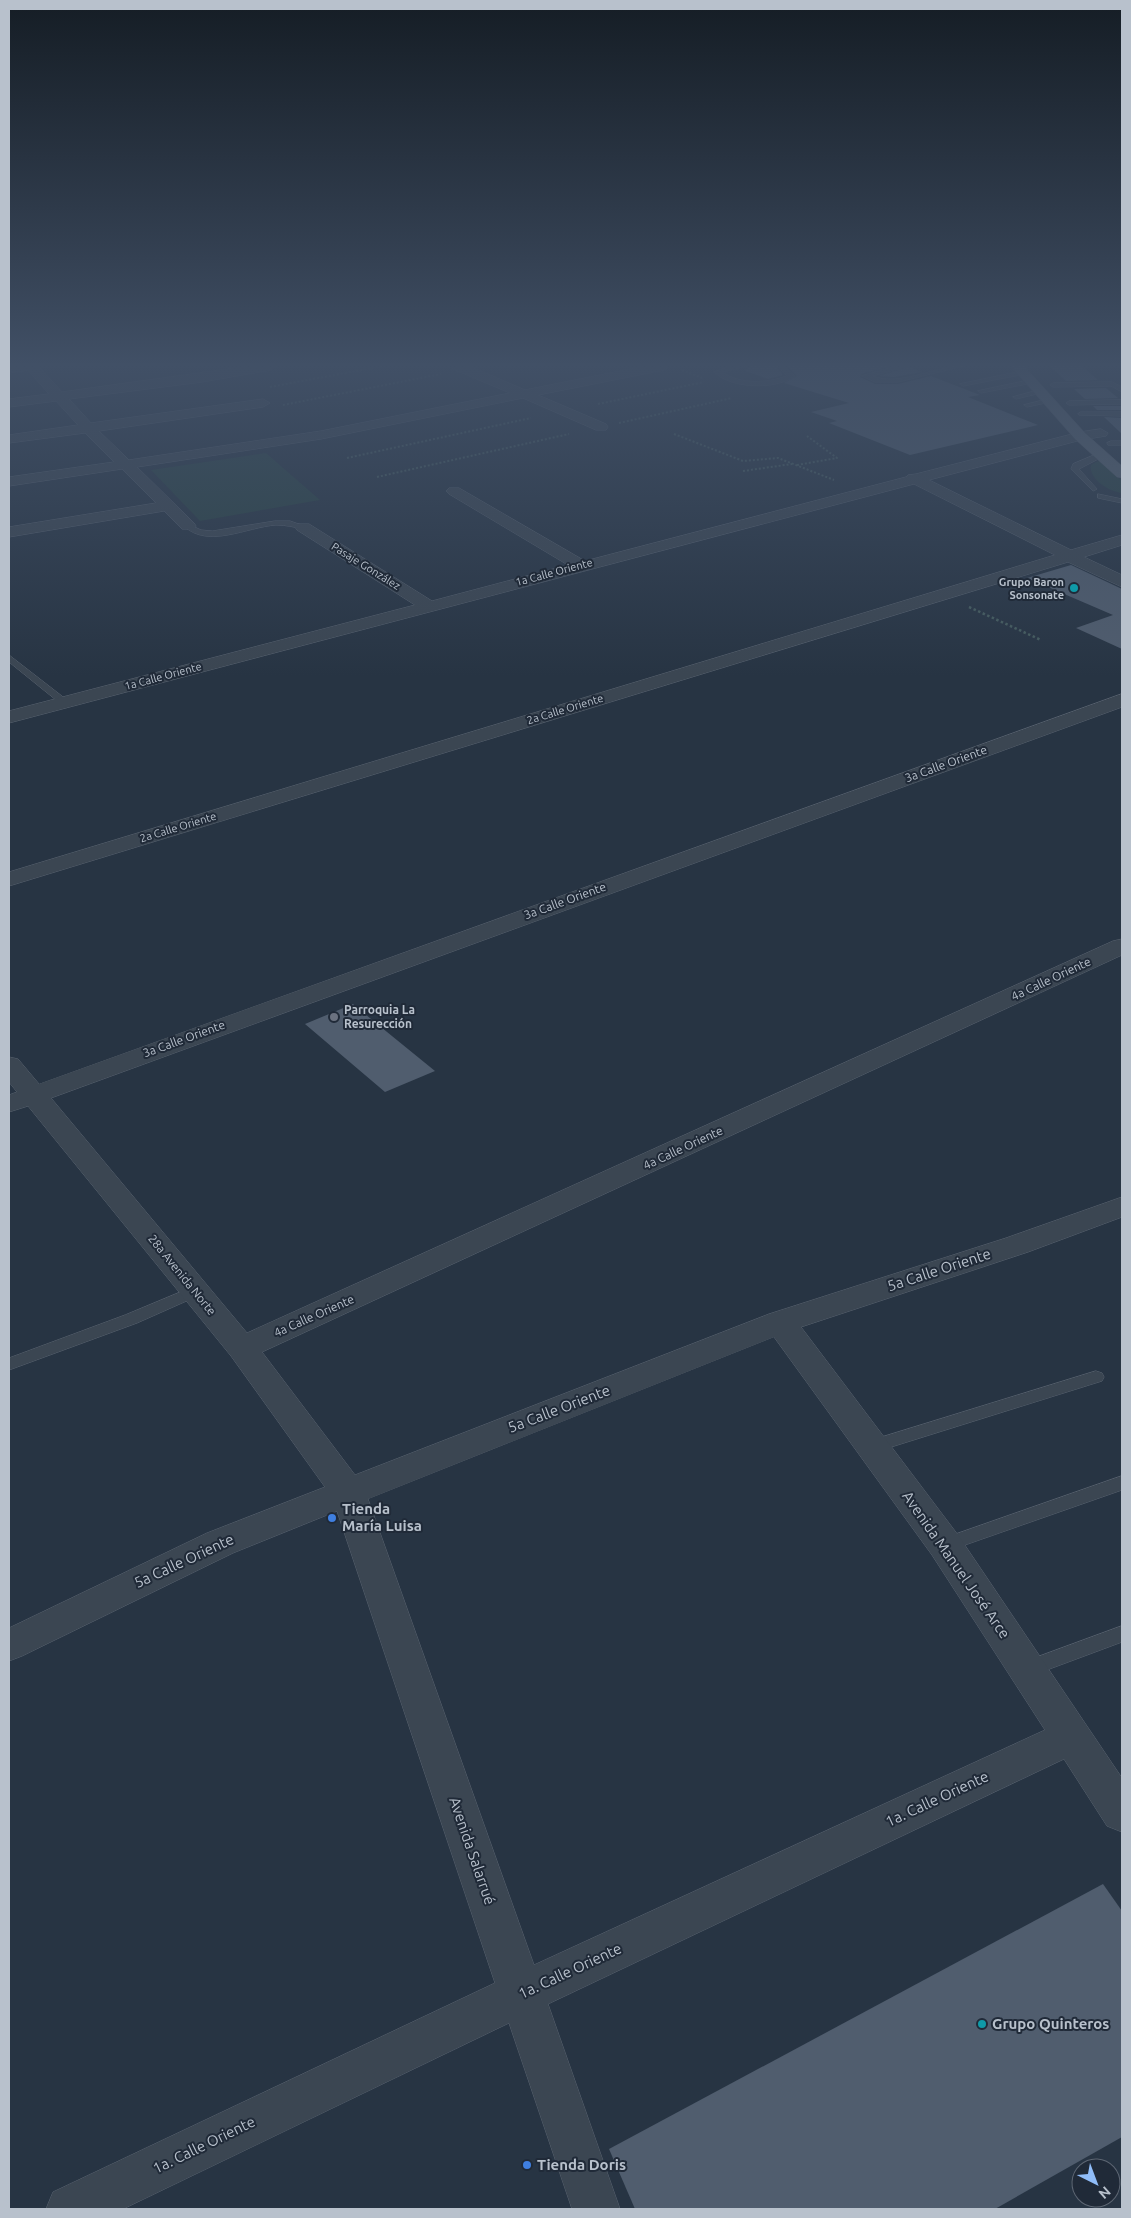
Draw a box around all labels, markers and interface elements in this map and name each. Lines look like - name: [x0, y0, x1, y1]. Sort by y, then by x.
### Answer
- street label: Pasaje González: [330, 540, 402, 592]
- street label: 1a Calle Oriente: [514, 556, 594, 588]
- place label: Grupo Baron Sonsonate: [999, 576, 1064, 601]
- marker: Grupo Baron Sonsonate: [1068, 582, 1080, 594]
- street label: 1a Calle Oriente: [123, 660, 203, 692]
- street label: 2a Calle Oriente: [525, 692, 605, 726]
- street label: 3a Calle Oriente: [903, 743, 989, 784]
- street label: 2a Calle Oriente: [138, 810, 218, 844]
- street label: 3a Calle Oriente: [522, 880, 608, 921]
- street label: 4a Calle Oriente: [1009, 954, 1093, 1003]
- place label: Parroquia La Resurección: [344, 1003, 415, 1030]
- marker: Parroquia La Resurección: [328, 1011, 340, 1023]
- street label: 3a Calle Oriente: [141, 1018, 227, 1059]
- street label: 4a Calle Oriente: [641, 1123, 725, 1172]
- street label: 28a Avenida Norte: [146, 1232, 219, 1318]
- street label: 5a Calle Oriente: [885, 1245, 993, 1294]
- street label: 4a Calle Oriente: [272, 1292, 356, 1339]
- street label: 5a Calle Oriente: [505, 1381, 612, 1436]
- street label: Avenida Manuel José Arce: [899, 1488, 1014, 1642]
- place label: Tienda María Luisa: [342, 1500, 422, 1534]
- marker: Tienda María Luisa: [326, 1512, 338, 1524]
- street label: 5a Calle Oriente: [131, 1530, 236, 1591]
- street label: 1a. Calle Oriente: [883, 1767, 991, 1830]
- street label: Avenida Salarrué: [446, 1795, 499, 1907]
- street label: 1a. Calle Oriente: [516, 1939, 624, 2002]
- place label: Grupo Quinteros: [992, 2015, 1109, 2032]
- marker: Grupo Quinteros: [976, 2018, 988, 2030]
- street label: 1a. Calle Oriente: [150, 2112, 258, 2177]
- place label: Tienda Doris: [537, 2156, 626, 2173]
- north arrow: [1071, 2158, 1121, 2208]
- marker: Tienda Doris: [521, 2159, 533, 2171]
- text: N: [1095, 2183, 1114, 2202]

